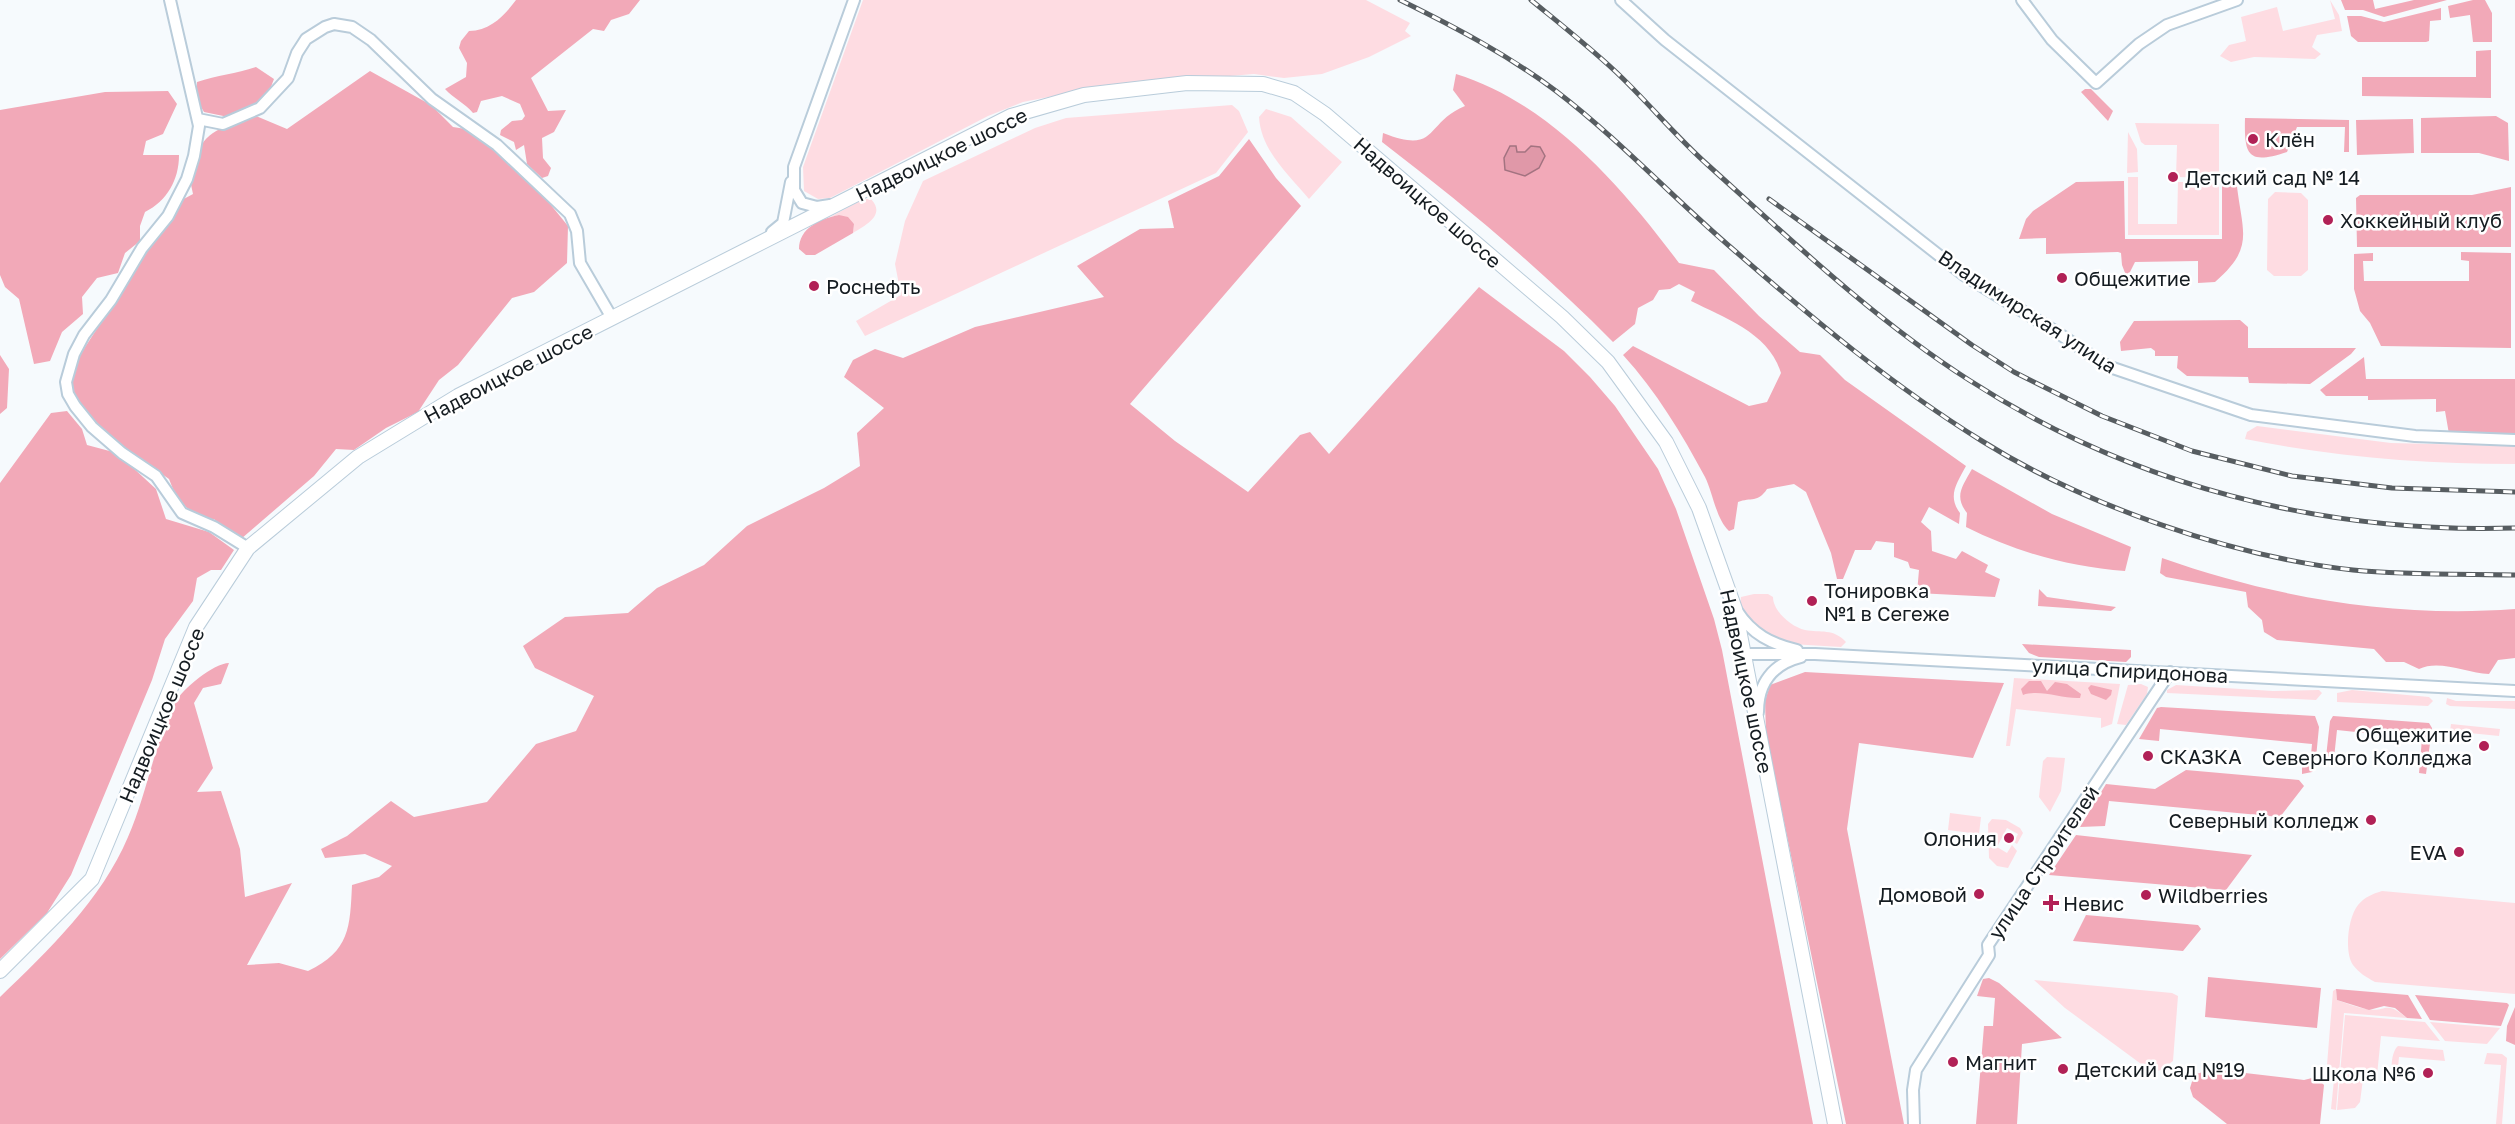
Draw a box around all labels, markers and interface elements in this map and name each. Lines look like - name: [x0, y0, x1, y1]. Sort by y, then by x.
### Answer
- street label: Надвоицкое шоссе: [851, 102, 1031, 206]
- place label: Клён: [2265, 127, 2315, 151]
- street label: Надвоицкое шоссе: [1349, 131, 1507, 273]
- marker: Клён: [2246, 132, 2260, 146]
- place label: Детский сад № 14: [2185, 165, 2360, 189]
- marker: Детский сад № 14: [2166, 170, 2180, 184]
- place label: Хоккейный клуб: [2340, 208, 2502, 232]
- marker: Хоккейный клуб: [2321, 213, 2335, 227]
- street label: Владимирская улица: [1934, 244, 2122, 378]
- place label: Общежитие: [2074, 266, 2191, 290]
- marker: Общежитие: [2055, 271, 2069, 285]
- place label: Роснефть: [826, 274, 921, 298]
- marker: Роснефть: [807, 279, 821, 293]
- street label: Надвоицкое шоссе: [419, 318, 597, 428]
- place label: Тонировка №1 в Сегеже: [1824, 578, 1950, 625]
- street label: Надвоицкое шоссе: [1716, 587, 1778, 775]
- marker: Тонировка №1 в Сегеже: [1805, 594, 1819, 608]
- street label: Надвоицкое шоссе: [113, 624, 209, 806]
- street label: улица Спиридонова: [2031, 653, 2229, 687]
- place label: Общежитие Северного Колледжа: [2262, 722, 2472, 769]
- marker: Общежитие Северного Колледжа: [2477, 739, 2491, 753]
- place label: СКАЗКА: [2160, 744, 2242, 768]
- marker: СКАЗКА: [2141, 749, 2155, 763]
- street label: улица Строителей: [1983, 781, 2103, 943]
- place label: Северный колледж: [2169, 808, 2359, 832]
- marker: Северный колледж: [2364, 813, 2378, 827]
- place label: Олония: [1923, 826, 1997, 850]
- marker: Олония: [2002, 831, 2016, 845]
- place label: EVA: [2410, 840, 2447, 864]
- marker: EVA: [2452, 845, 2466, 859]
- place label: Домовой: [1879, 882, 1967, 906]
- place label: Wildberries: [2158, 883, 2268, 907]
- marker: Домовой: [1972, 887, 1986, 901]
- marker: Wildberries: [2139, 888, 2153, 902]
- place label: Невис: [2063, 891, 2124, 915]
- marker: Невис: [2044, 896, 2058, 910]
- place label: Магнит: [1965, 1050, 2037, 1074]
- marker: Магнит: [1946, 1055, 1960, 1069]
- place label: Детский сад №19: [2075, 1057, 2245, 1081]
- place label: Школа №6: [2312, 1061, 2416, 1085]
- marker: Детский сад №19: [2056, 1062, 2070, 1076]
- marker: Школа №6: [2421, 1066, 2435, 1080]

